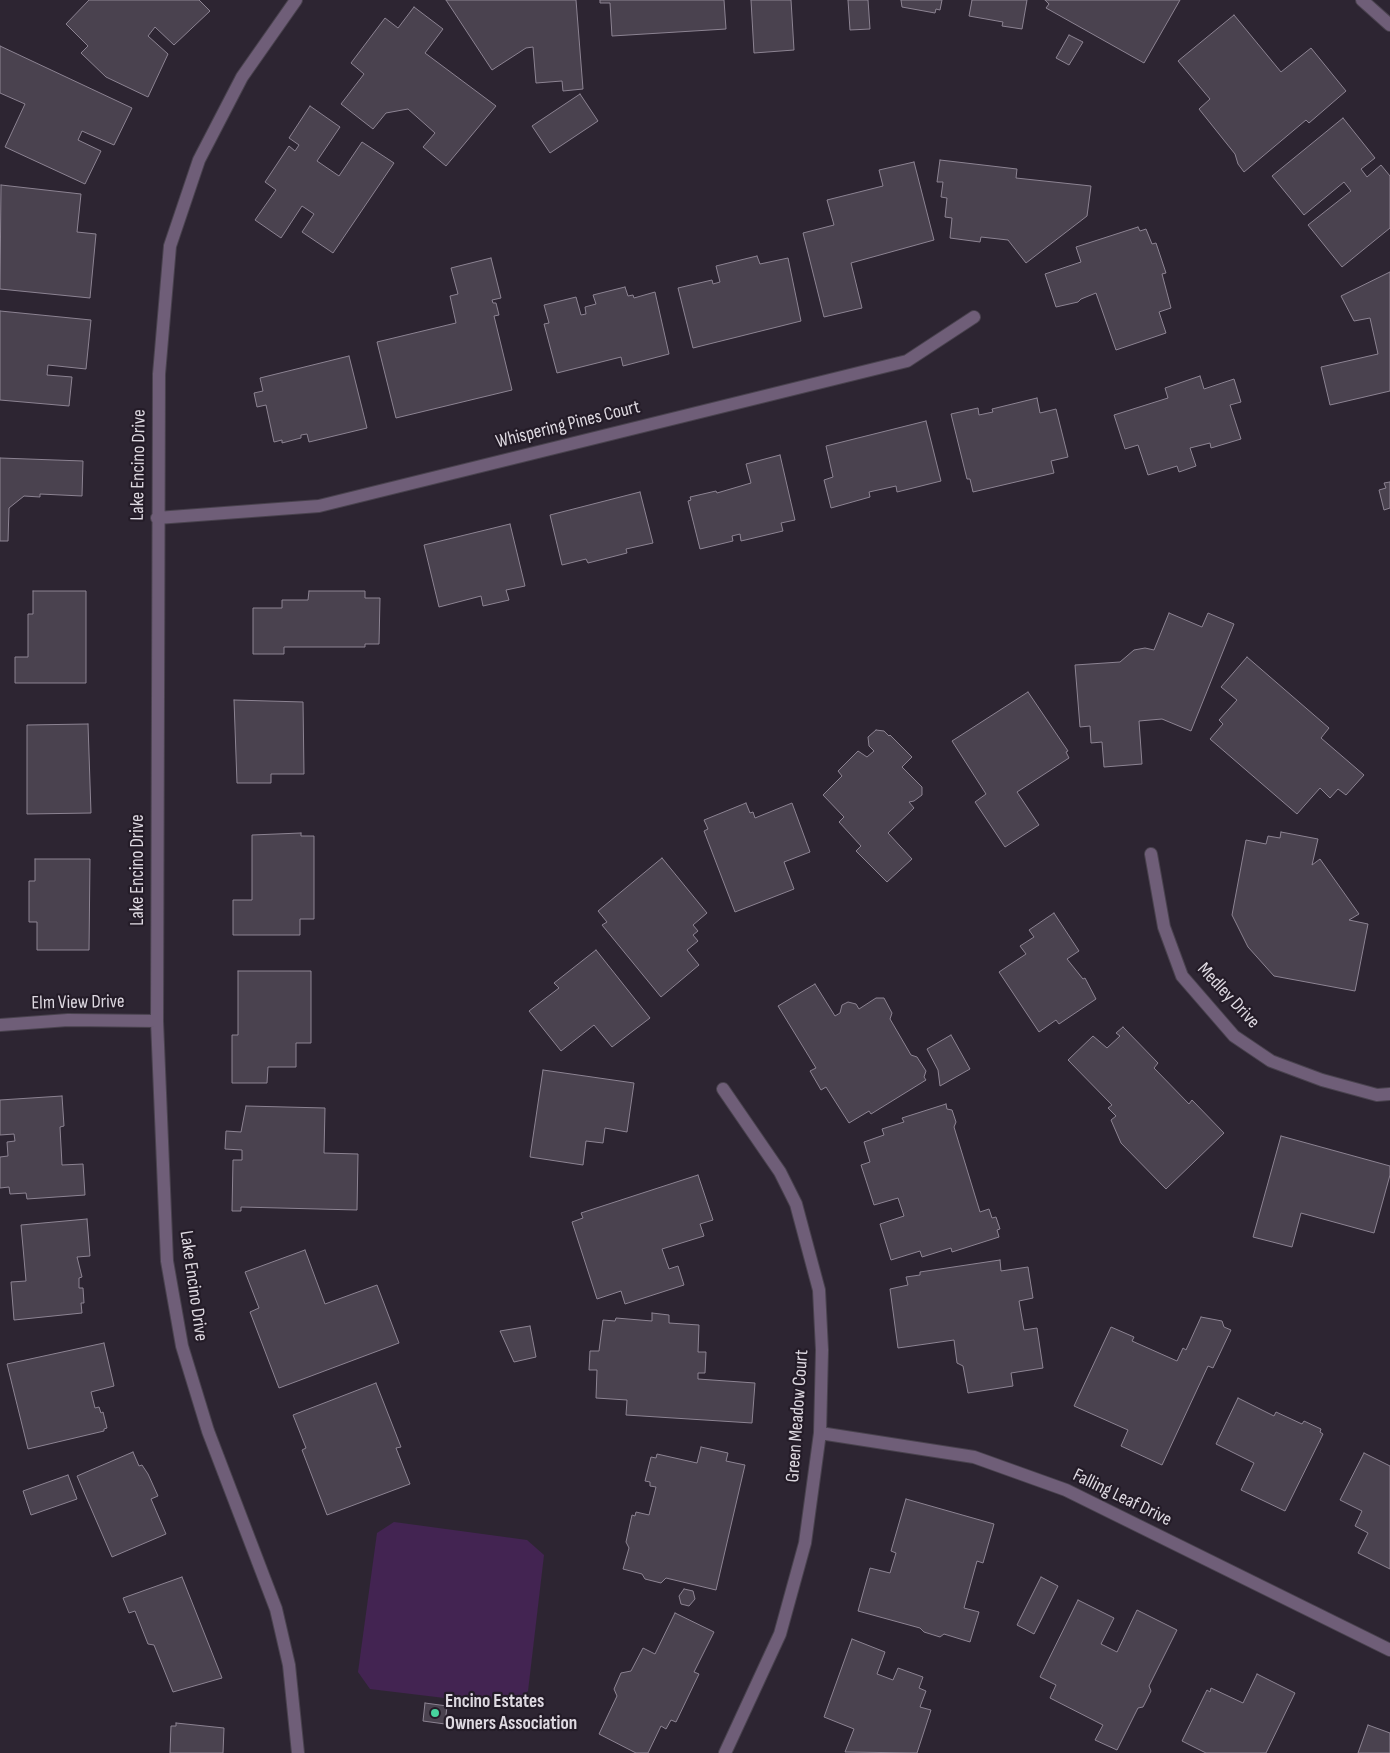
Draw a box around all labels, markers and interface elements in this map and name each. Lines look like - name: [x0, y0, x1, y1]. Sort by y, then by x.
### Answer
- street label: Whispering Pines Court: [494, 396, 642, 454]
- street label: Lake Encino Drive: [127, 409, 151, 521]
- street label: Lake Encino Drive: [127, 814, 149, 926]
- street label: Medley Drive: [1192, 958, 1264, 1034]
- street label: Elm View Drive: [31, 991, 125, 1015]
- street label: Lake Encino Drive: [174, 1229, 212, 1343]
- street label: Green Meadow Court: [782, 1349, 814, 1483]
- street label: Falling Leaf Drive: [1069, 1464, 1175, 1532]
- place label: Encino Estates Owners Association: [445, 1691, 577, 1735]
- marker: Encino Estates Owners Association: [429, 1707, 441, 1719]

